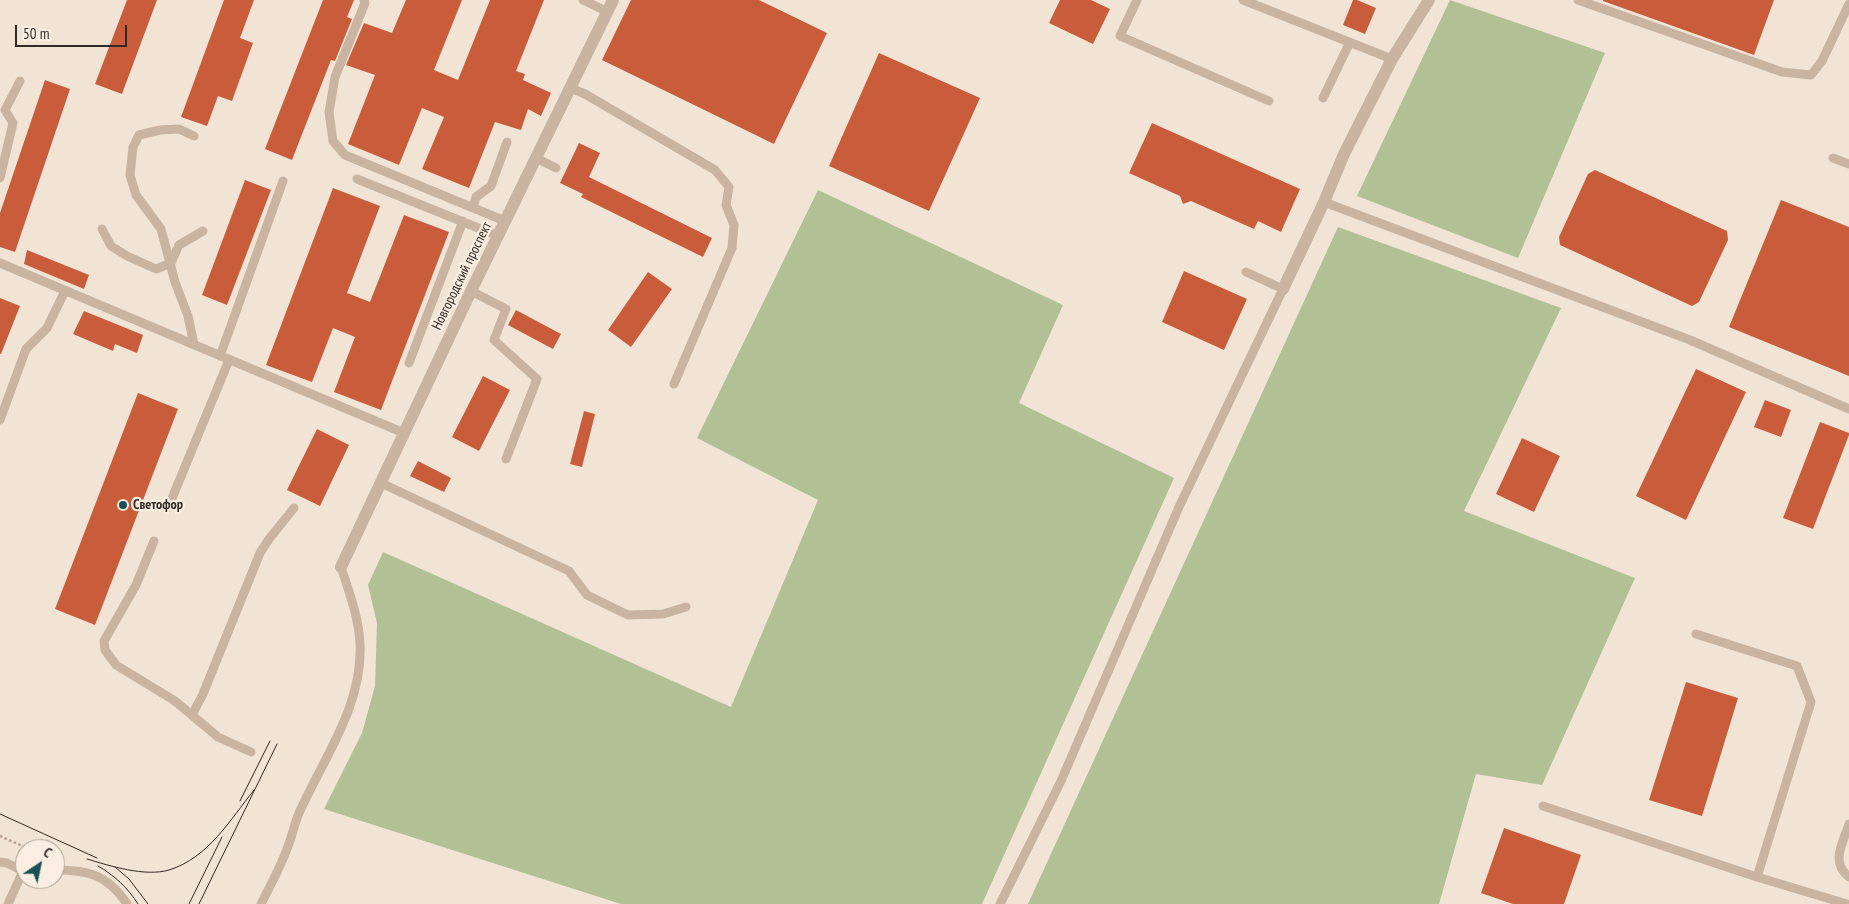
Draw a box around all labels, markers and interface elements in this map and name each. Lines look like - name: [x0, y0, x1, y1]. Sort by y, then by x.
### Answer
- scale bar: [18, 15, 130, 47]
- text: 50 m: [23, 24, 49, 43]
- street label: Новгородский проспект: [429, 219, 495, 333]
- place label: Светофор: [133, 497, 183, 513]
- marker: Светофор: [117, 499, 129, 511]
- north arrow: [15, 839, 65, 889]
- text: С: [40, 843, 56, 862]

